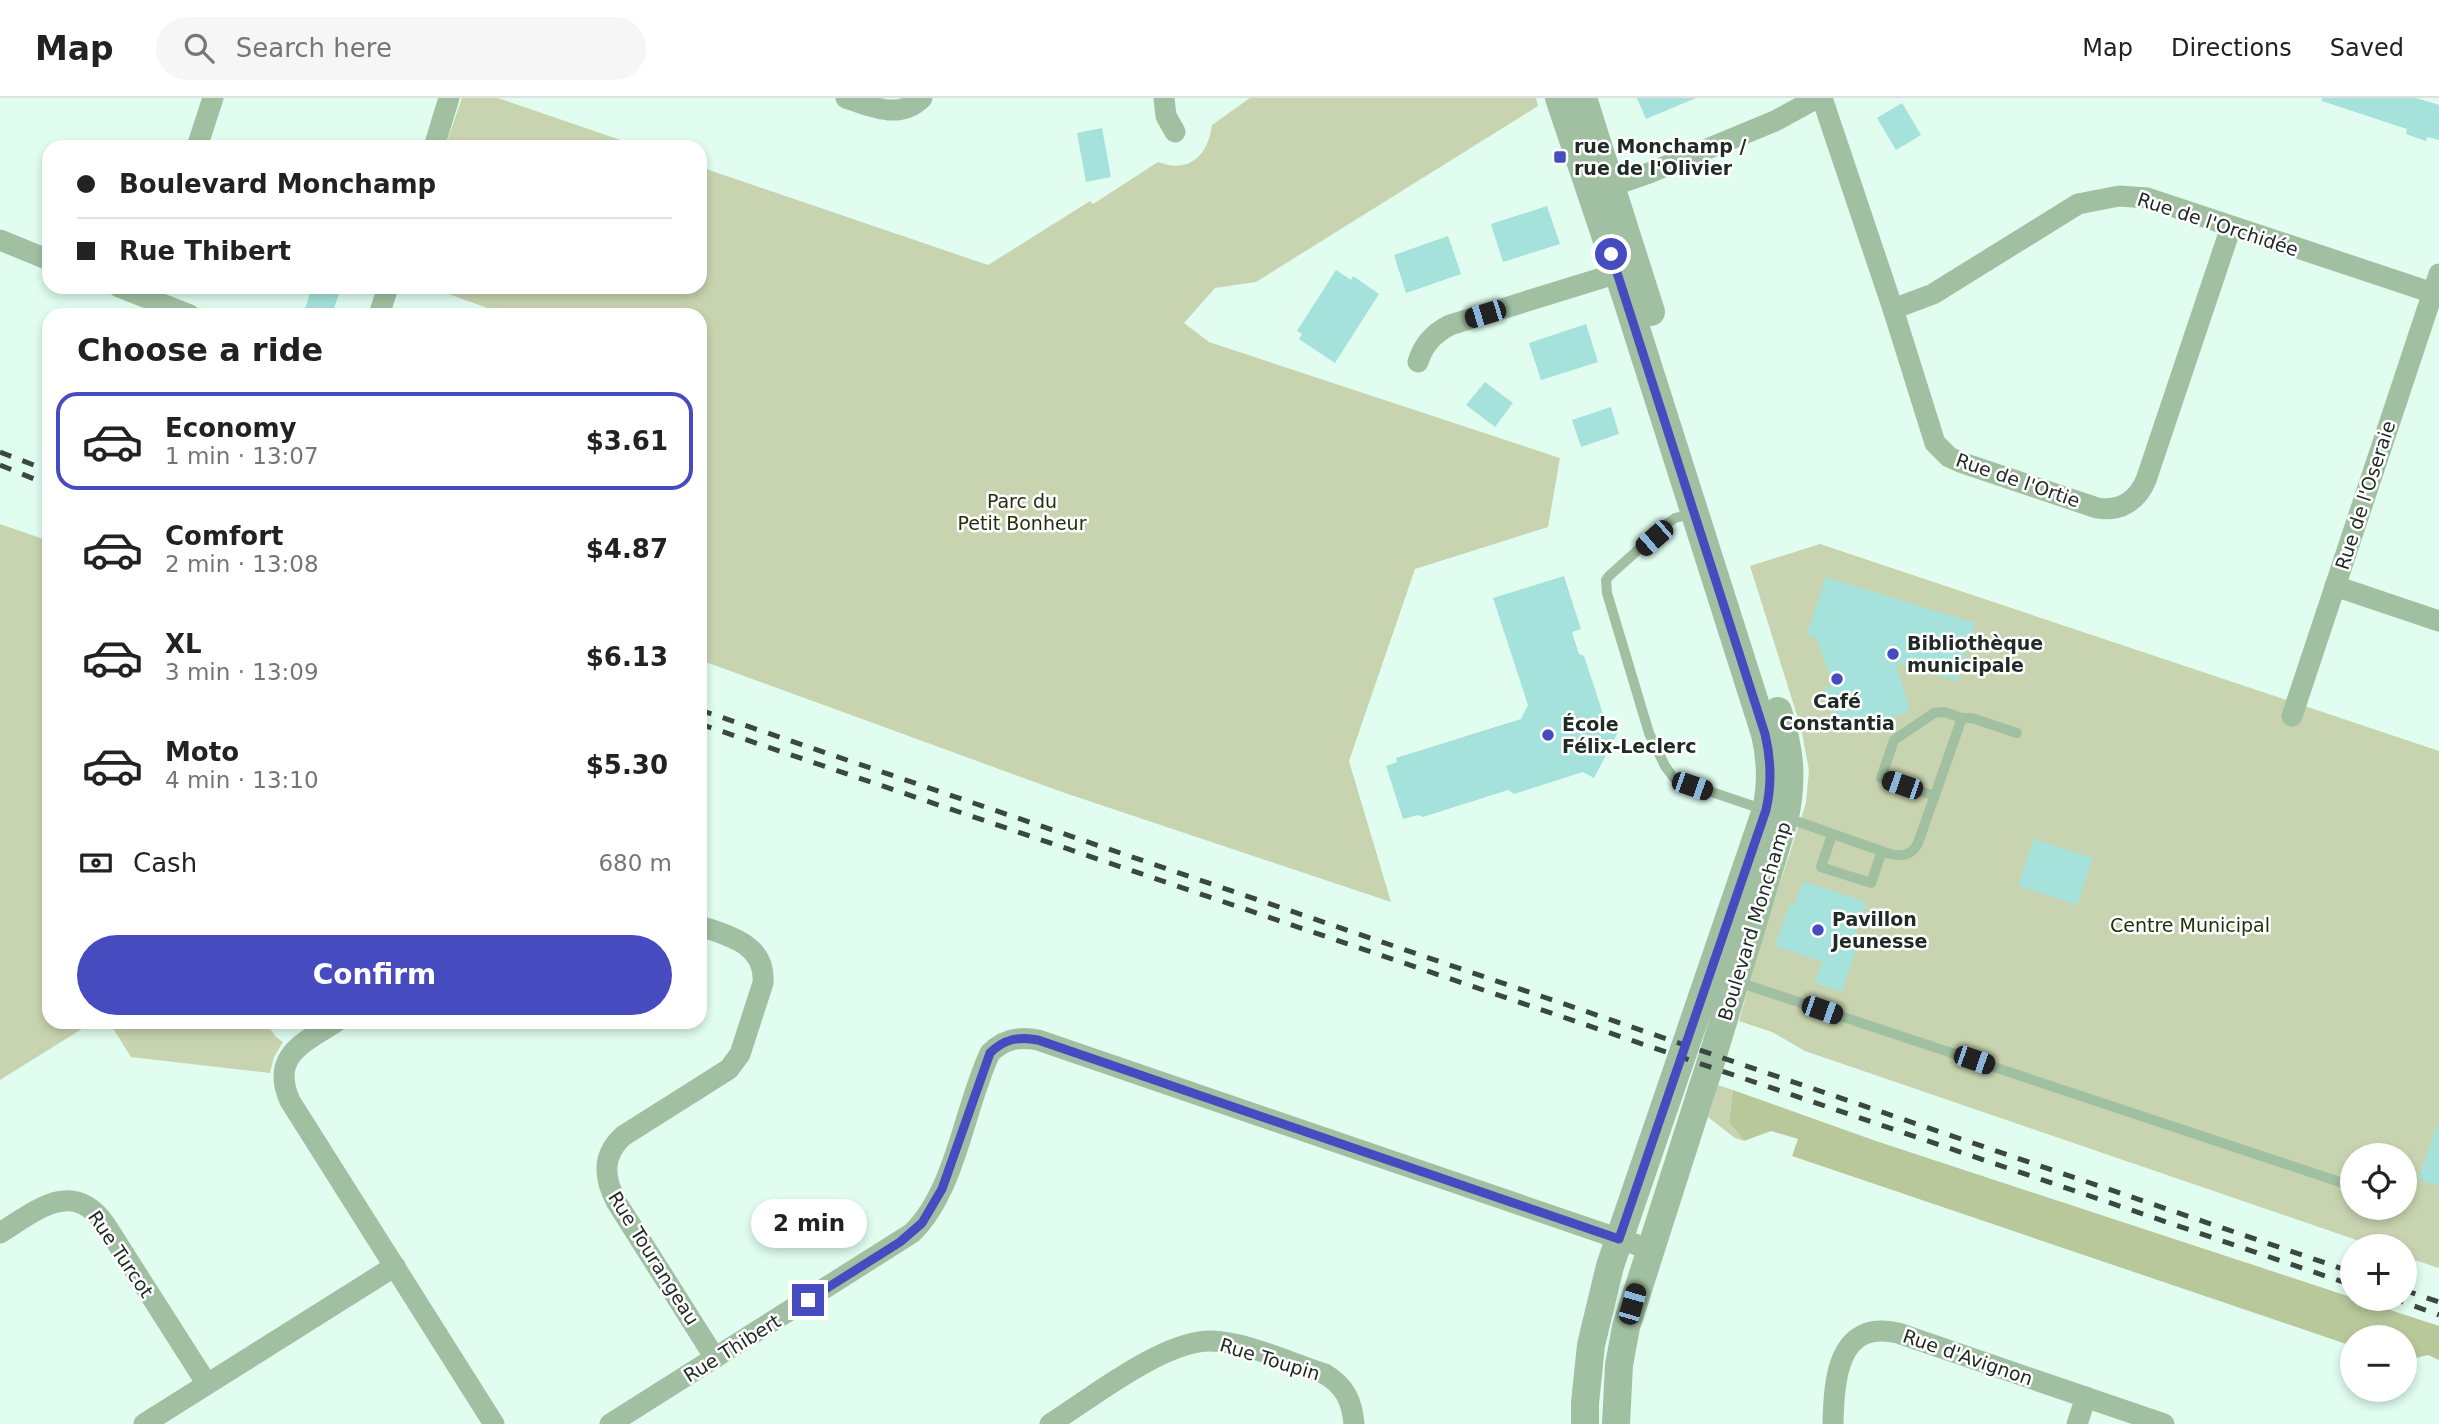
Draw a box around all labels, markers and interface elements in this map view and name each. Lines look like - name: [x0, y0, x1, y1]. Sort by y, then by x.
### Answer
- search box: [156, 17, 646, 80]
- text: Map: [35, 29, 114, 68]
- icon: search: [180, 29, 218, 67]
- text: Search here: [236, 33, 392, 63]
- text: Map: [2082, 34, 2133, 62]
- text: Directions: [2171, 34, 2292, 62]
- text: Saved: [2330, 34, 2404, 62]
- place label: rue Monchamp / rue de l'Olivier: [1574, 135, 1747, 179]
- marker: rue Monchamp / rue de l'Olivier: [1552, 149, 1568, 165]
- text: Boulevard Monchamp: [119, 169, 436, 199]
- street label: Rue de l'Orchidée: [2135, 188, 2301, 260]
- text: Rue Thibert: [119, 236, 291, 266]
- route start: [1595, 238, 1627, 270]
- car: [1462, 298, 1509, 330]
- text: Choose a ride: [77, 331, 323, 369]
- icon: car: [81, 410, 144, 473]
- text: Economy: [165, 413, 296, 443]
- street label: Rue de l'Oseraie: [2331, 418, 2399, 572]
- text: $3.61: [586, 426, 668, 456]
- text: 1 min · 13:07: [165, 443, 319, 469]
- street label: Rue de l'Ortie: [1953, 449, 2083, 511]
- park label: Parc du Petit Bonheur: [958, 490, 1087, 534]
- car: [1632, 516, 1677, 560]
- icon: car: [81, 518, 144, 581]
- text: Comfort: [165, 521, 283, 551]
- text: $4.87: [586, 534, 668, 564]
- text: 2 min · 13:08: [165, 551, 319, 577]
- icon: car: [81, 626, 144, 689]
- text: XL: [165, 629, 202, 659]
- place label: Bibliothèque municipale: [1907, 632, 2043, 676]
- text: $6.13: [586, 642, 668, 672]
- marker: Bibliothèque municipale: [1885, 646, 1901, 662]
- text: 3 min · 13:09: [165, 659, 319, 685]
- marker: Café Constantia: [1829, 671, 1845, 687]
- place label: Café Constantia: [1779, 690, 1895, 734]
- place label: École Félix-Leclerc: [1562, 713, 1697, 757]
- marker: École Félix-Leclerc: [1540, 727, 1556, 743]
- icon: car: [81, 734, 144, 797]
- text: Moto: [165, 737, 239, 767]
- text: $5.30: [586, 750, 668, 780]
- text: 4 min · 13:10: [165, 767, 319, 793]
- car: [1879, 768, 1926, 802]
- car: [1669, 769, 1716, 803]
- street label: Boulevard Monchamp: [1713, 819, 1795, 1023]
- icon: cash: [77, 844, 115, 882]
- text: Cash: [133, 848, 197, 878]
- text: 680 m: [598, 850, 672, 876]
- place label: Pavillon Jeunesse: [1830, 908, 1927, 952]
- park label: Centre Municipal: [2110, 914, 2270, 936]
- marker: Pavillon Jeunesse: [1810, 922, 1826, 938]
- button: Confirm: [77, 935, 672, 1015]
- car: [1799, 993, 1846, 1027]
- car: [1951, 1043, 1998, 1077]
- map controls: [2340, 1143, 2417, 1402]
- button: locate: [2340, 1143, 2417, 1220]
- street label: Rue Tourangeau: [604, 1187, 704, 1329]
- callout: 2 min: [750, 1198, 866, 1248]
- street label: Rue Turcot: [84, 1206, 158, 1302]
- text: 2 min: [773, 1210, 845, 1236]
- button: +: [2340, 1234, 2417, 1311]
- car: [1617, 1281, 1648, 1327]
- route end: [792, 1284, 824, 1316]
- street label: Rue Thibert: [680, 1310, 784, 1386]
- street label: Rue d'Avignon: [1900, 1325, 2036, 1389]
- button: −: [2340, 1325, 2417, 1402]
- street label: Rue Toupin: [1217, 1333, 1323, 1385]

